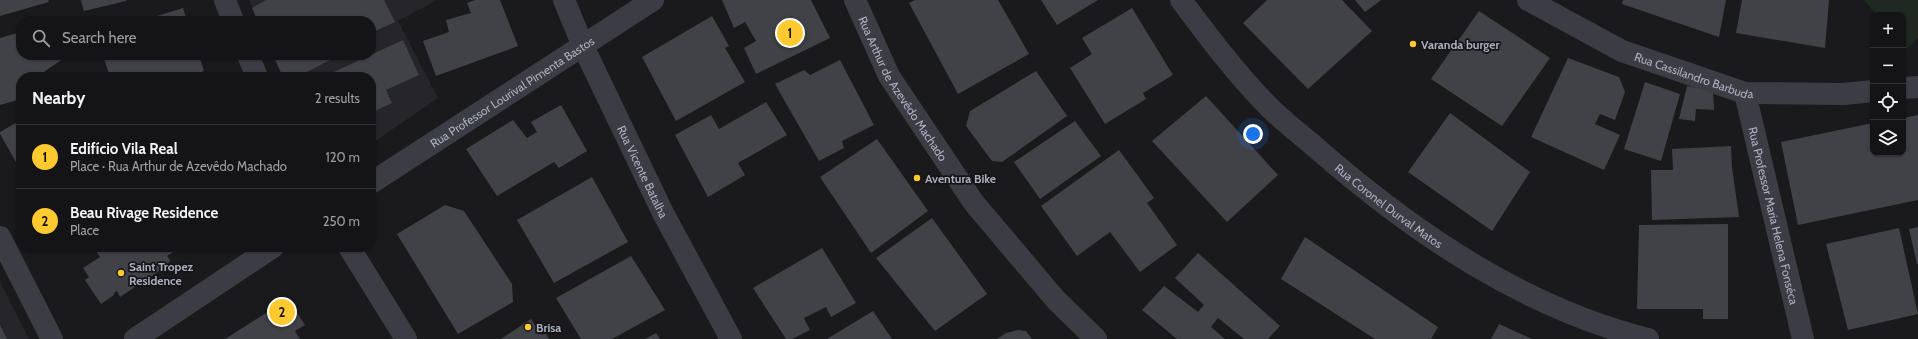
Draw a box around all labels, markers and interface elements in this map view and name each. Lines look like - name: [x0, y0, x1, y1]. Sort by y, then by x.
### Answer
- map controls: [1870, 12, 1906, 156]
- button: +: [1870, 12, 1906, 48]
- street label: Rua Arthur de Azevêdo Machado: [856, 14, 951, 164]
- search box: [16, 16, 376, 60]
- pin: 1: [777, 18, 803, 48]
- icon: search: [30, 27, 52, 49]
- text: Search here: [62, 29, 137, 47]
- street label: Rua Professor Lourival Pimenta Bastos: [427, 33, 597, 150]
- place label: Varanda burger: [1421, 37, 1499, 52]
- marker: Varanda burger: [1408, 39, 1418, 49]
- street label: Rua Cassilandro Barbuda: [1633, 48, 1754, 101]
- button: −: [1870, 48, 1906, 84]
- button: locate: [1870, 84, 1906, 120]
- text: Nearby: [32, 88, 85, 108]
- text: 2 results: [315, 90, 360, 106]
- button: layers: [1870, 120, 1906, 156]
- street label: Rua Vicente Batalha: [615, 123, 672, 221]
- your location: [1243, 124, 1263, 144]
- street label: Rua Professor Maria Helena Fonséca: [1746, 125, 1802, 306]
- text: Edifício Vila Real: [70, 140, 178, 158]
- text: 1: [43, 149, 47, 165]
- text: 120 m: [326, 149, 360, 165]
- text: Place · Rua Arthur de Azevêdo Machado: [70, 158, 287, 174]
- street label: Rua Coronel Durval Matos: [1332, 160, 1446, 251]
- place label: Aventura Bike: [925, 171, 996, 186]
- marker: Aventura Bike: [912, 173, 922, 183]
- text: Beau Rivage Residence: [70, 204, 218, 222]
- text: 2: [42, 213, 48, 229]
- text: 250 m: [323, 213, 360, 229]
- text: Place: [70, 222, 99, 238]
- place label: Saint Tropez Residence: [129, 259, 194, 288]
- marker: Saint Tropez Residence: [116, 268, 126, 278]
- pin: 2: [269, 297, 295, 327]
- place label: Brisa: [536, 320, 561, 335]
- marker: Brisa: [523, 322, 533, 332]

